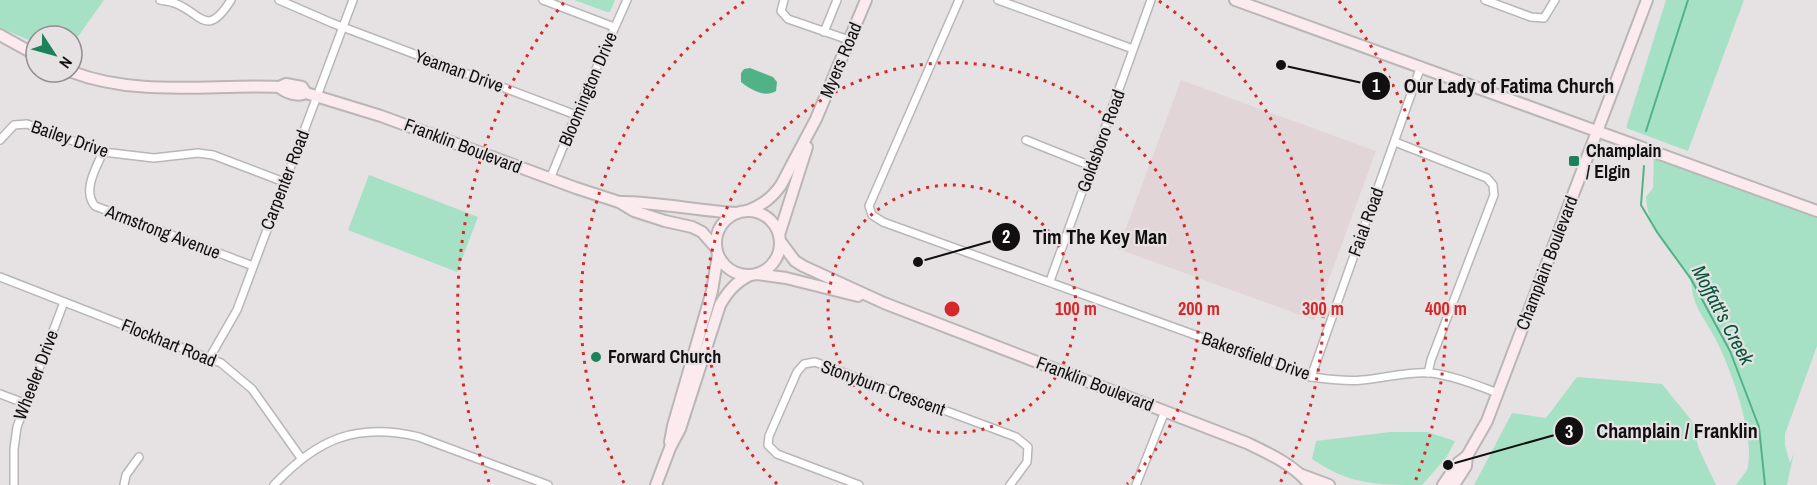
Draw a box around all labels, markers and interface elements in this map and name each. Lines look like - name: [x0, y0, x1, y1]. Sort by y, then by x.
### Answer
- street label: Myers Road: [813, 18, 868, 101]
- north arrow: [24, 24, 84, 84]
- street label: Bloomington Drive: [552, 28, 623, 150]
- street label: Yeaman Drive: [411, 43, 507, 98]
- text: N: [54, 53, 78, 73]
- callout: Our Lady of Fatima Church: [1361, 67, 1626, 105]
- text: Our Lady of Fatima Church: [1404, 72, 1614, 99]
- text: 1: [1372, 73, 1381, 98]
- street label: Goldsboro Road: [1070, 86, 1131, 196]
- street label: Franklin Boulevard: [401, 112, 525, 179]
- street label: Bailey Drive: [28, 114, 112, 163]
- street label: Carpenter Road: [254, 126, 315, 233]
- place label: Champlain / Elgin: [1586, 138, 1661, 184]
- marker: Champlain / Elgin: [1567, 154, 1581, 168]
- street label: Faial Road: [1342, 184, 1390, 260]
- street label: Champlain Boulevard: [1509, 192, 1584, 334]
- street label: Armstrong Avenue: [101, 198, 224, 265]
- callout: Tim The Key Man: [991, 218, 1179, 256]
- text: Tim The Key Man: [1033, 223, 1167, 250]
- text: 2: [1002, 224, 1010, 249]
- water label: Moffatt's Creek: [1686, 260, 1761, 370]
- text: 100 m: [1055, 296, 1097, 321]
- text: 200 m: [1178, 296, 1220, 321]
- text: 300 m: [1302, 296, 1344, 321]
- text: 400 m: [1425, 296, 1467, 321]
- centre of rings: [942, 299, 962, 319]
- street label: Flockhart Road: [118, 312, 220, 373]
- street label: Bakersfield Drive: [1199, 325, 1314, 386]
- street label: Wheeler Drive: [7, 326, 64, 423]
- place label: Forward Church: [608, 344, 721, 369]
- marker: Forward Church: [589, 350, 603, 364]
- street label: Franklin Boulevard: [1033, 350, 1157, 417]
- street label: Stonyburn Crescent: [818, 353, 949, 422]
- callout: Champlain / Franklin: [1554, 412, 1769, 450]
- text: Champlain / Franklin: [1596, 417, 1758, 444]
- text: 3: [1565, 419, 1573, 444]

